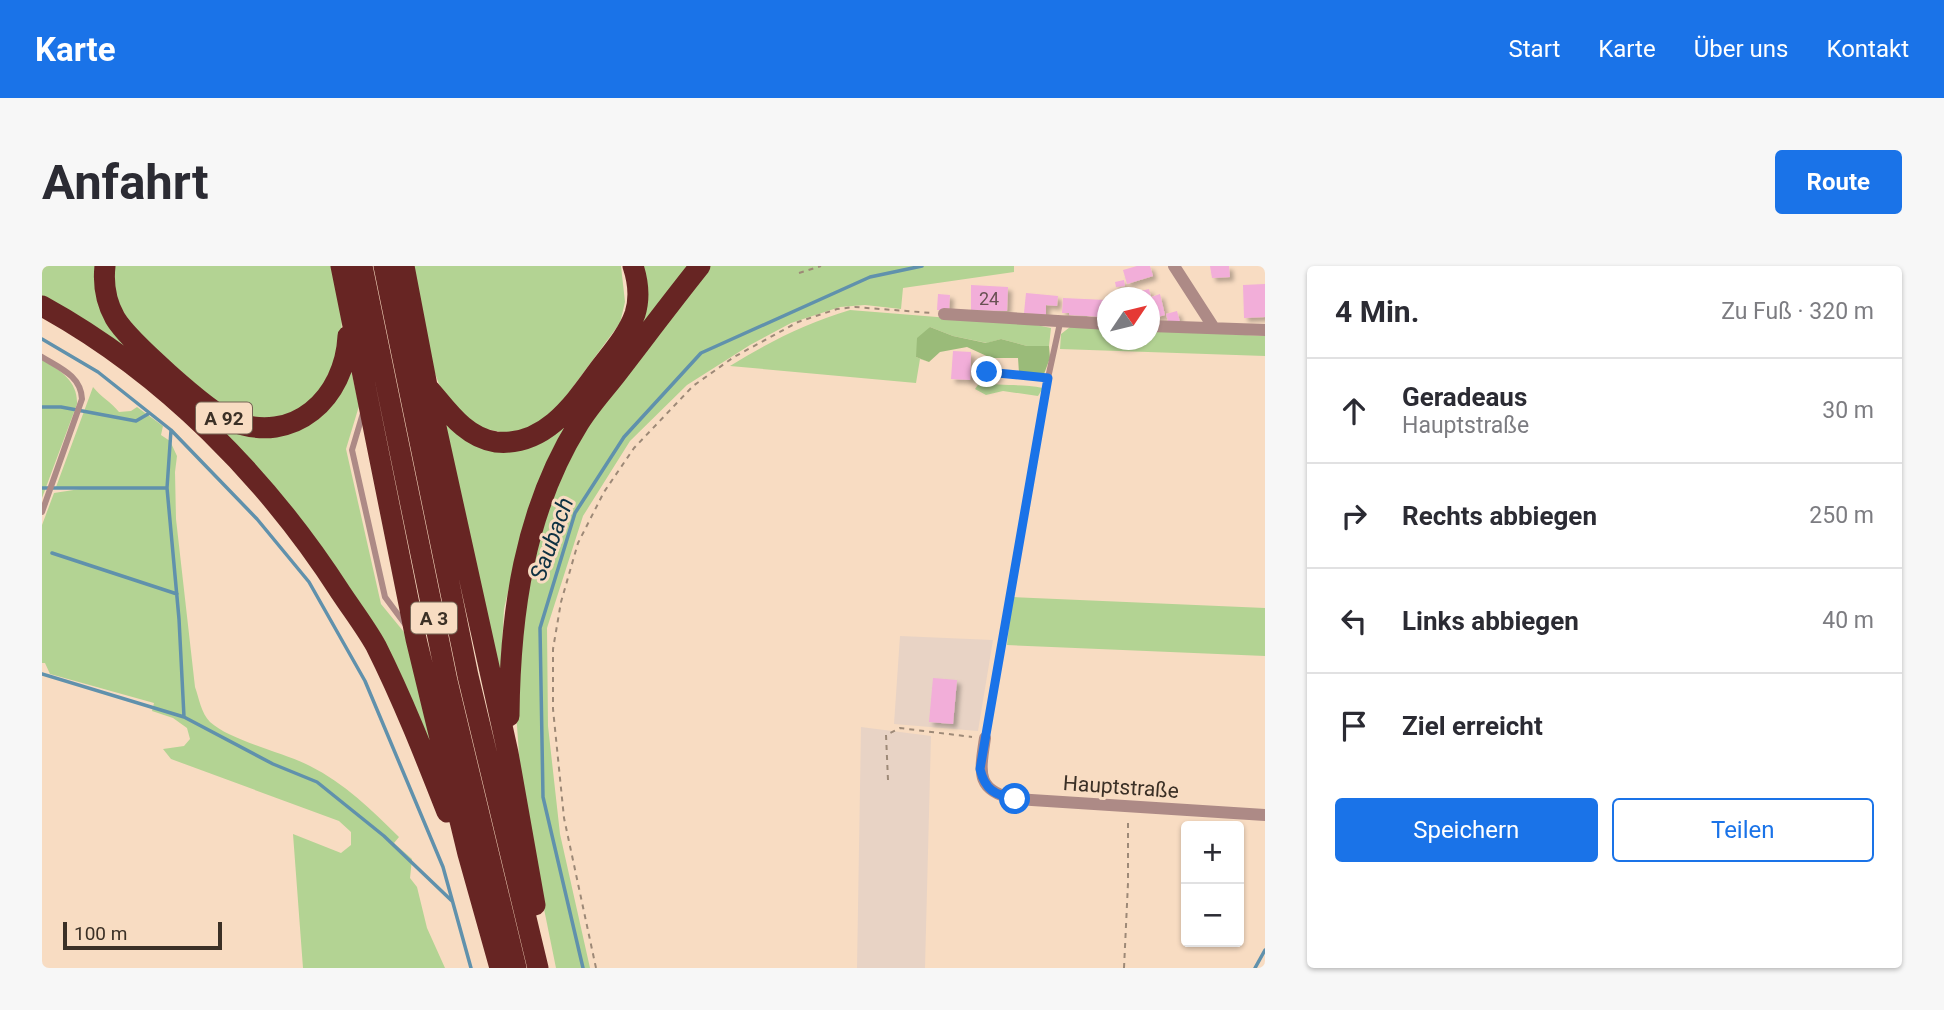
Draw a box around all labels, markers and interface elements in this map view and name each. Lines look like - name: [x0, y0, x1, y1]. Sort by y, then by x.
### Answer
- text: Karte: [35, 30, 116, 69]
- text: Start: [1509, 35, 1560, 63]
- text: Karte: [1598, 35, 1656, 63]
- text: Über uns: [1694, 35, 1788, 63]
- text: Kontakt: [1826, 35, 1909, 63]
- button: Route: [1775, 150, 1902, 214]
- text: Anfahrt: [42, 154, 209, 211]
- north arrow: [1097, 287, 1160, 350]
- house number: 24: [979, 288, 999, 309]
- text: 4 Min.: [1335, 294, 1419, 329]
- text: Zu Fuß · 320 m: [1721, 298, 1874, 325]
- route end: [971, 356, 1002, 387]
- text: Geradeaus: [1402, 382, 1527, 412]
- icon: ahead: [1335, 392, 1373, 430]
- text: 30 m: [1822, 397, 1874, 424]
- road number: A 92: [196, 402, 252, 434]
- text: Hauptstraße: [1402, 412, 1529, 439]
- water label: Saubach: [525, 494, 579, 584]
- icon: right: [1335, 497, 1373, 535]
- text: Rechts abbiegen: [1402, 501, 1597, 531]
- text: 250 m: [1809, 502, 1874, 529]
- road number: A 3: [411, 602, 457, 634]
- icon: left: [1335, 602, 1373, 640]
- text: Links abbiegen: [1402, 606, 1579, 636]
- text: 40 m: [1822, 607, 1874, 634]
- icon: arrive: [1335, 707, 1373, 745]
- text: Ziel erreicht: [1402, 711, 1543, 741]
- street label: Hauptstraße: [1062, 771, 1180, 803]
- route start: [999, 783, 1030, 814]
- button: Speichern: [1335, 798, 1598, 862]
- button: Teilen: [1612, 798, 1874, 862]
- map controls: [1181, 821, 1244, 947]
- button: +: [1181, 821, 1244, 884]
- button: −: [1181, 884, 1244, 947]
- scale bar: [63, 919, 222, 951]
- text: 100 m: [74, 922, 127, 945]

